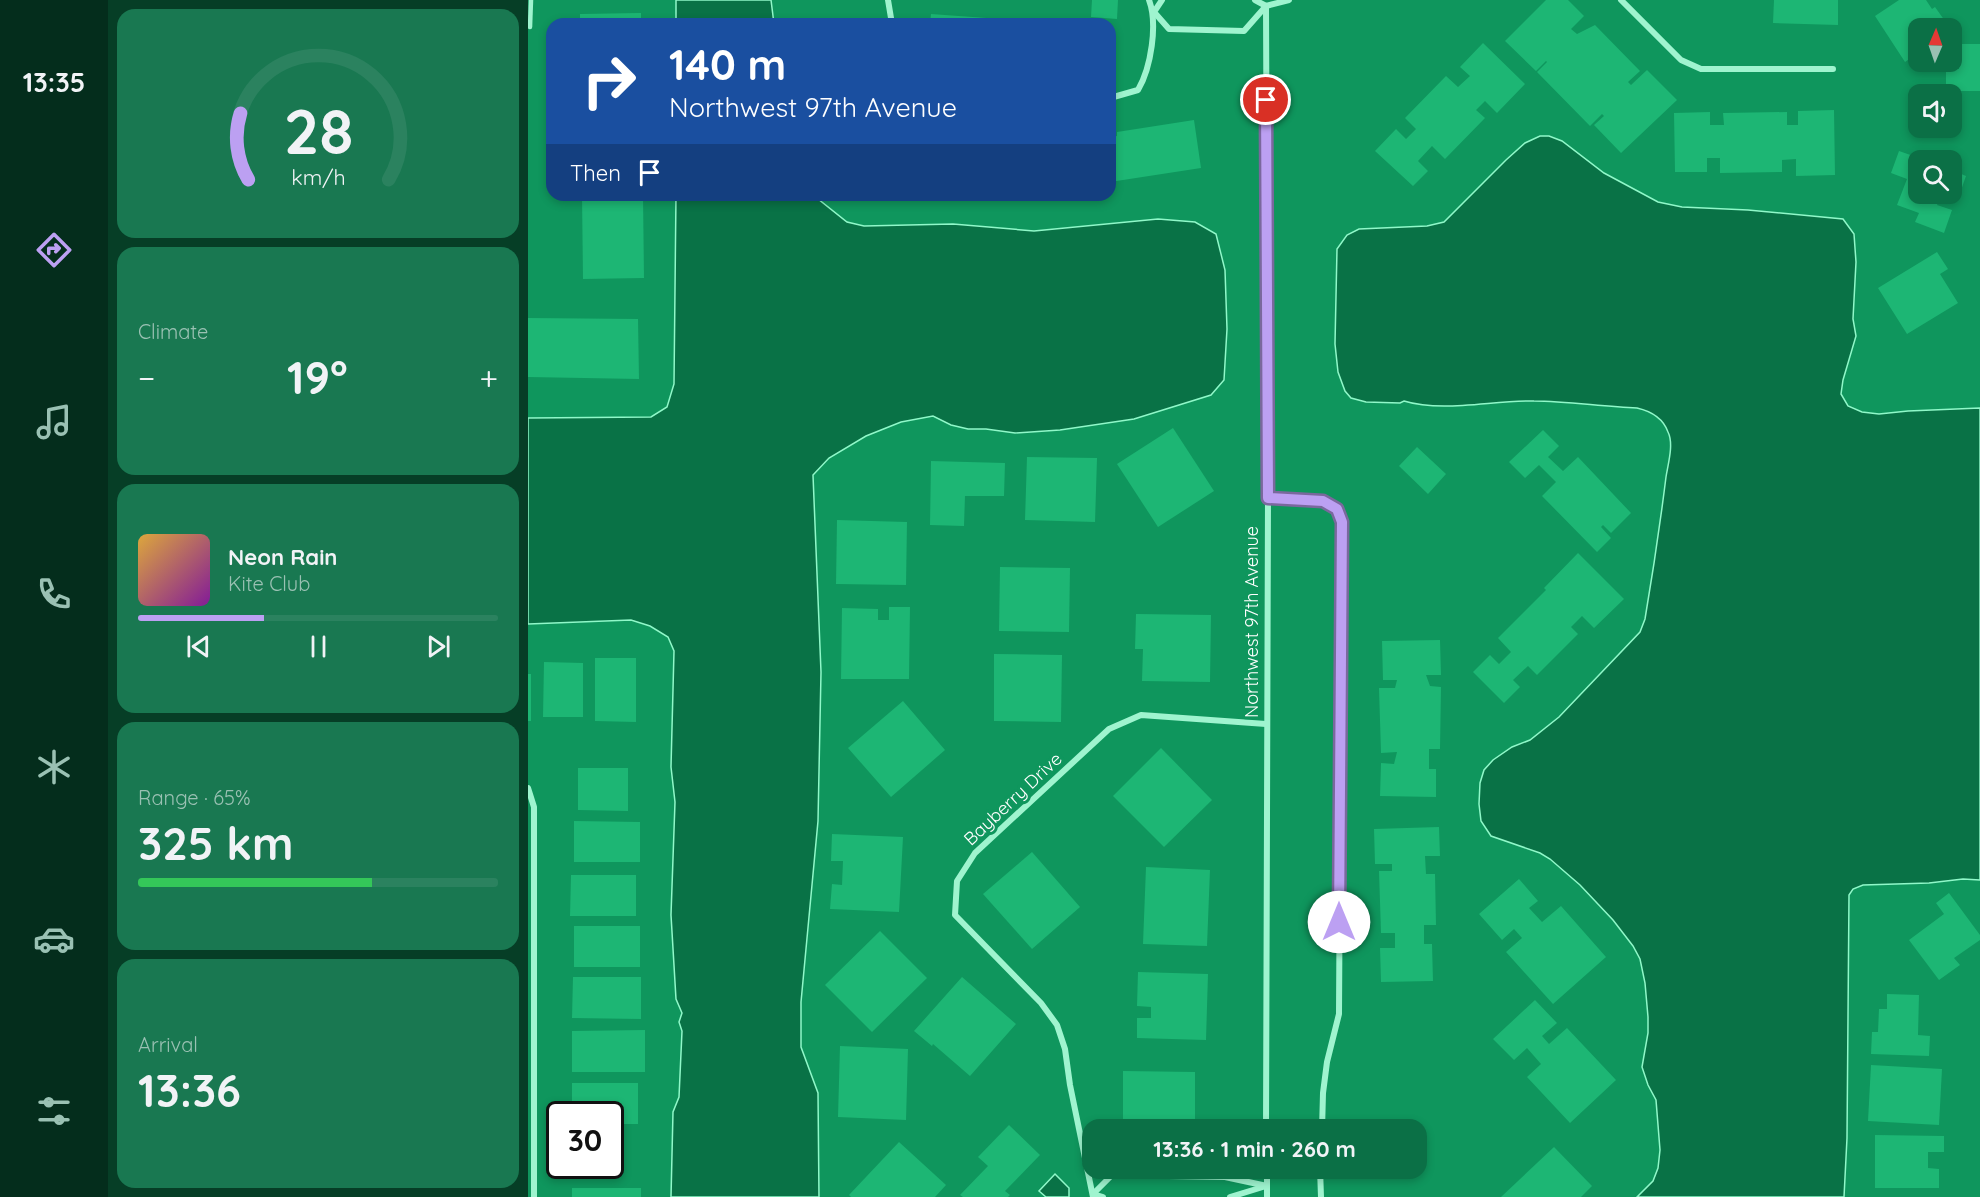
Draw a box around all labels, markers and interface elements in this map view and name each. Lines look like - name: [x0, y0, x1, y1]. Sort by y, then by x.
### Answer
- north arrow: [1908, 18, 1962, 72]
- map controls: [1908, 18, 1962, 204]
- text: 140 m: [669, 38, 786, 91]
- icon: right: [570, 42, 648, 120]
- text: 13:35: [23, 65, 85, 99]
- pin: [1240, 74, 1291, 125]
- icon: arrive: [1249, 83, 1282, 116]
- button: sound: [1908, 84, 1962, 138]
- text: Northwest 97th Avenue: [669, 90, 957, 124]
- text: 28: [283, 92, 353, 170]
- button: search: [1908, 150, 1962, 204]
- icon: arrive: [633, 156, 666, 189]
- text: Then: [570, 159, 621, 187]
- text: km/h: [291, 165, 345, 191]
- icon: directions: [33, 229, 75, 271]
- text: Climate: [138, 319, 208, 344]
- text: 19°: [287, 349, 348, 405]
- text: −: [138, 357, 155, 398]
- text: +: [479, 357, 498, 398]
- icon: music: [33, 401, 75, 443]
- street label: Northwest 97th Avenue: [1240, 526, 1263, 718]
- text: Neon Rain: [228, 543, 337, 571]
- text: Kite Club: [228, 571, 310, 596]
- icon: phone: [33, 573, 75, 615]
- icon: previous: [182, 630, 215, 663]
- icon: pause: [302, 630, 335, 663]
- icon: next: [422, 630, 455, 663]
- icon: climate: [33, 746, 75, 788]
- street label: Bayberry Drive: [959, 747, 1067, 850]
- text: Range · 65%: [138, 785, 251, 810]
- text: 325 km: [138, 815, 293, 871]
- position arrow: [1307, 890, 1371, 954]
- icon: car: [33, 918, 75, 960]
- text: Arrival: [138, 1032, 198, 1057]
- text: 13:36: [138, 1062, 241, 1118]
- icon: filters: [33, 1090, 75, 1132]
- speed limit sign: 30: [546, 1101, 624, 1179]
- text: 13:36 · 1 min · 260 m: [1153, 1135, 1356, 1163]

